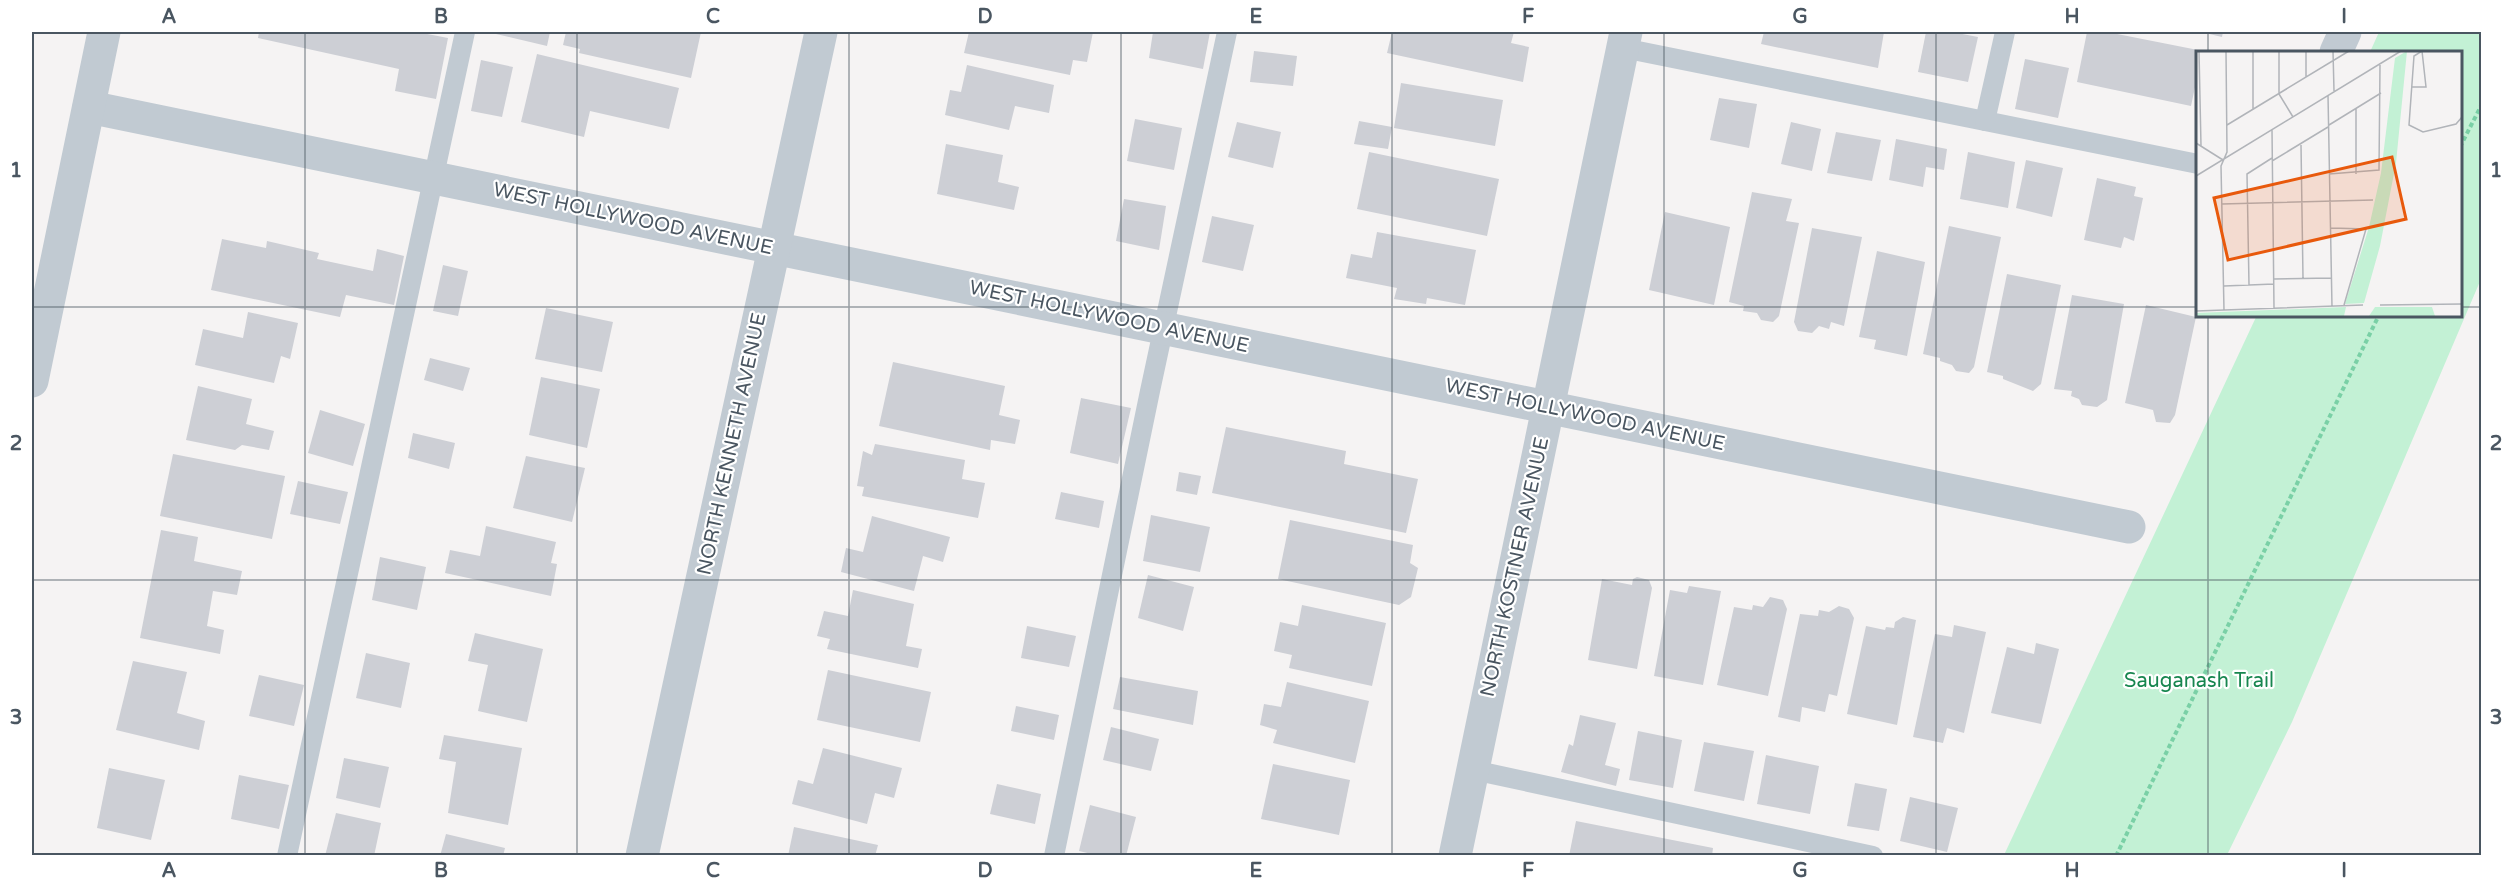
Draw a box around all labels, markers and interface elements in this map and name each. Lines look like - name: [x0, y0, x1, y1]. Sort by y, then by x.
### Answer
- text: A: [162, 5, 177, 29]
- text: B: [434, 5, 448, 29]
- text: C: [706, 5, 720, 29]
- text: D: [977, 5, 993, 29]
- text: E: [1250, 5, 1263, 29]
- text: F: [1522, 5, 1534, 29]
- text: G: [1792, 5, 1808, 29]
- text: H: [2064, 5, 2080, 29]
- text: I: [2341, 5, 2347, 29]
- inset map: [2196, 51, 2462, 316]
- text: 1: [10, 159, 22, 183]
- text: 1: [2490, 159, 2502, 183]
- street label: WEST HOLLYWOOD AVENUE: [491, 178, 775, 260]
- street label: WEST HOLLYWOOD AVENUE: [967, 276, 1251, 358]
- street label: NORTH KENNETH AVENUE: [692, 311, 772, 577]
- street label: WEST HOLLYWOOD AVENUE: [1443, 374, 1727, 456]
- text: 2: [10, 432, 22, 456]
- text: 2: [2490, 432, 2502, 456]
- street label: NORTH KOSTNER AVENUE: [1476, 435, 1554, 699]
- park label: Sauganash Trail: [2124, 669, 2274, 693]
- text: 3: [10, 706, 22, 730]
- text: 3: [2490, 706, 2502, 730]
- text: A: [162, 859, 177, 883]
- text: B: [434, 859, 448, 883]
- text: C: [706, 859, 720, 883]
- text: D: [977, 859, 993, 883]
- text: E: [1250, 859, 1263, 883]
- text: F: [1522, 859, 1534, 883]
- text: G: [1792, 859, 1808, 883]
- text: H: [2064, 859, 2080, 883]
- text: I: [2341, 859, 2347, 883]

